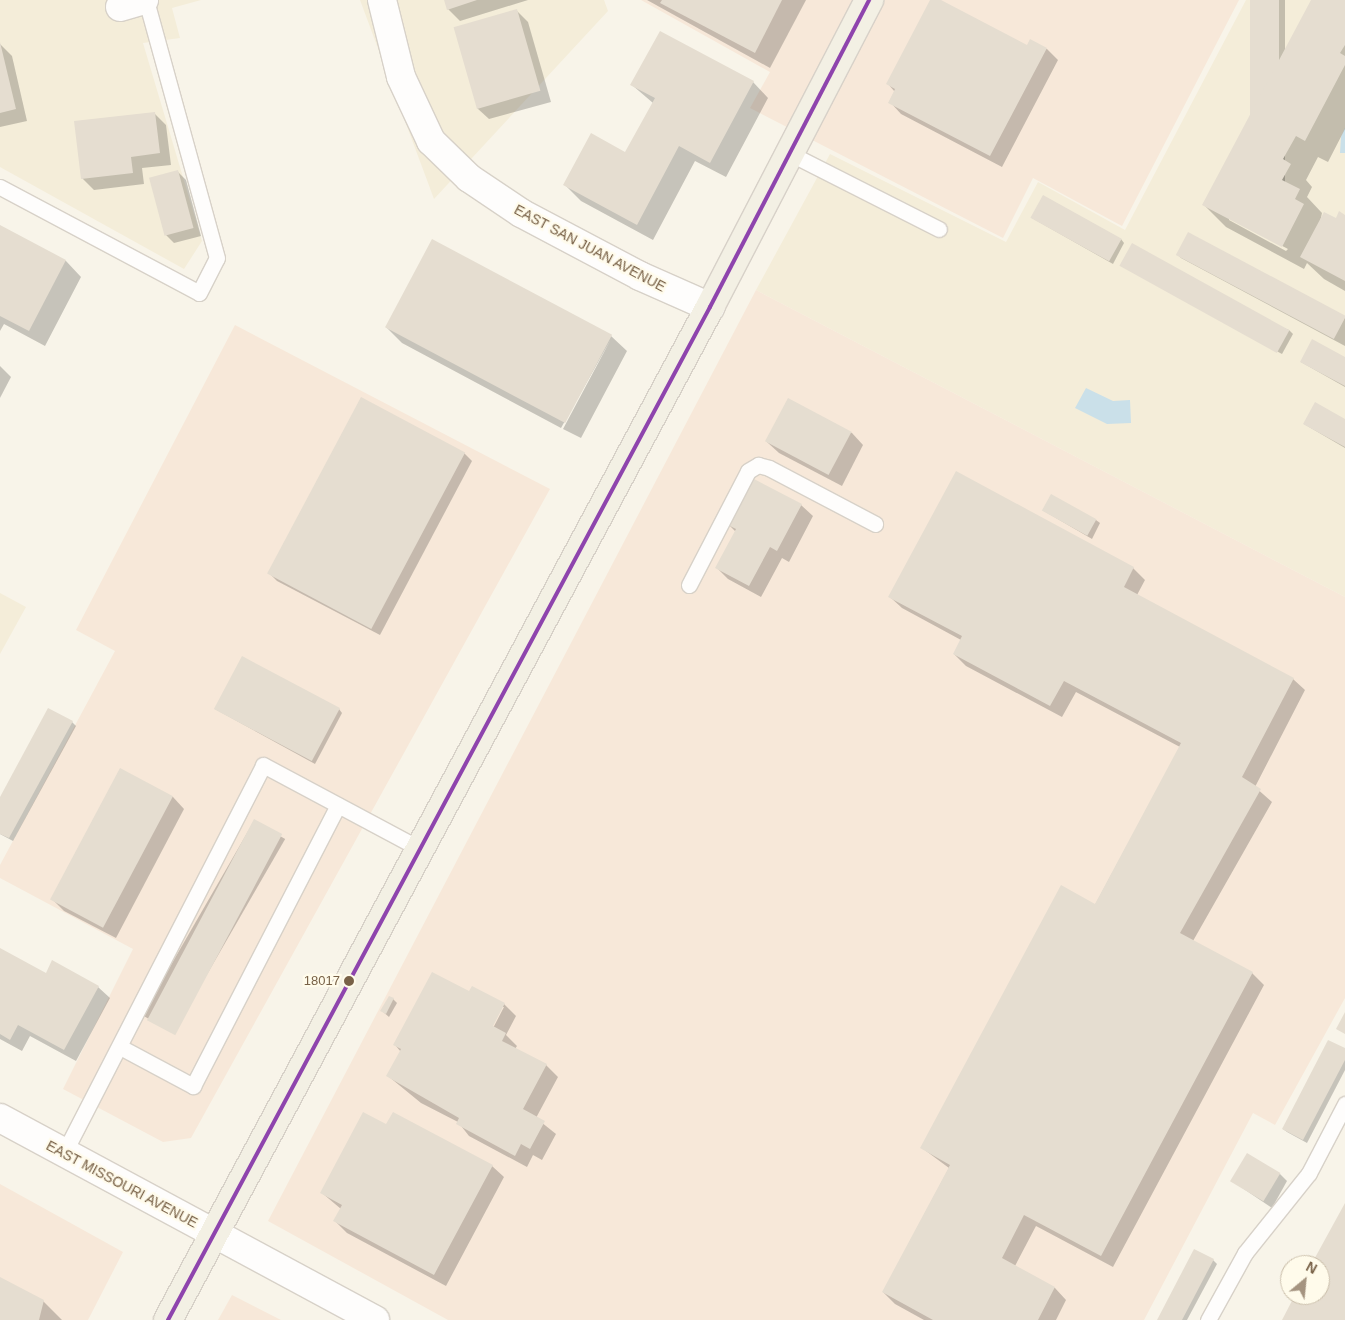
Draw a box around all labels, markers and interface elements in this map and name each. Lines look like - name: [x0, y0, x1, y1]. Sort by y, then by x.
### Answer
- street label: EAST SAN JUAN AVENUE: [511, 201, 669, 295]
- place label: 18017: [304, 973, 340, 989]
- marker: 18017: [344, 976, 354, 986]
- street label: EAST MISSOURI AVENUE: [43, 1137, 201, 1231]
- north arrow: [1280, 1255, 1330, 1305]
- text: N: [1303, 1258, 1320, 1277]

